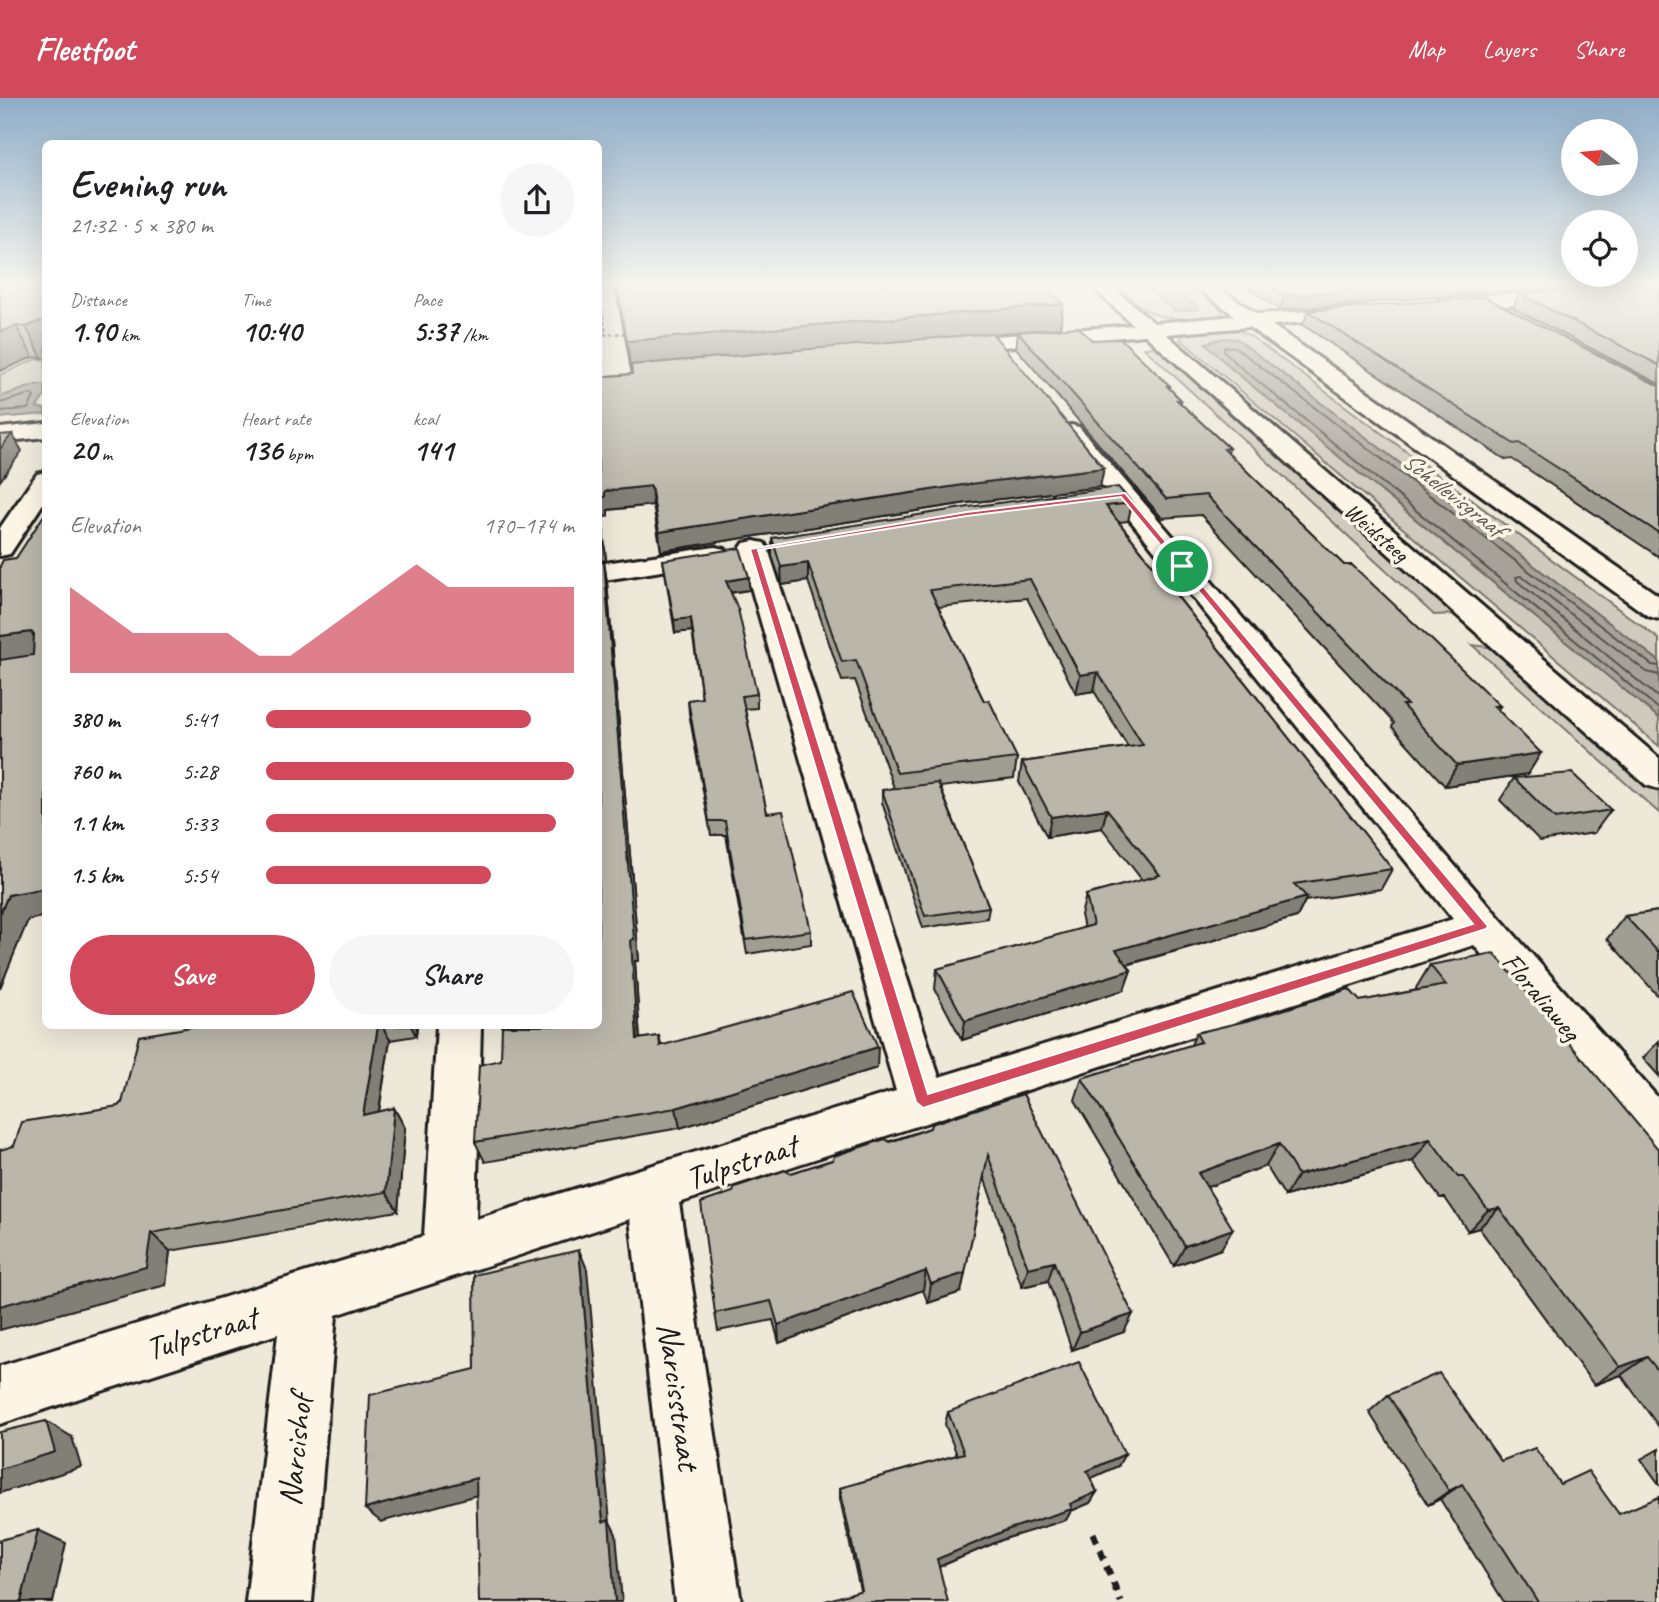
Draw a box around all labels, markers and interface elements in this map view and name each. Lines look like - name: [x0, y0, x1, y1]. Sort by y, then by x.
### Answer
- text: Fleetfoot: [35, 28, 135, 70]
- text: Map: [1408, 34, 1445, 64]
- text: Layers: [1483, 34, 1536, 64]
- text: Share: [1574, 34, 1624, 64]
- north arrow: [1561, 119, 1638, 196]
- map controls: [1561, 119, 1638, 287]
- text: Evening run: [70, 161, 226, 208]
- button: share: [500, 163, 574, 237]
- button: locate: [1561, 210, 1638, 287]
- text: 21:32 · 5 × 380 m: [70, 211, 213, 240]
- text: Distance: [70, 288, 127, 312]
- text: Time: [241, 288, 270, 312]
- text: Pace: [413, 288, 442, 312]
- text: 1.90: [70, 312, 116, 350]
- text: 10:40: [241, 312, 301, 350]
- text: 5:37: [413, 312, 459, 350]
- text: km: [116, 323, 139, 347]
- text: /km: [459, 323, 488, 347]
- text: Elevation: [70, 407, 128, 431]
- text: Heart rate: [241, 407, 311, 431]
- text: kcal: [413, 407, 438, 431]
- text: 20: [70, 431, 97, 469]
- text: 136: [241, 431, 282, 469]
- text: 141: [413, 431, 453, 469]
- text: m: [97, 442, 112, 466]
- text: bpm: [282, 442, 313, 466]
- water label: Schellevisgraaf: [1397, 445, 1517, 549]
- street label: Weidsteeg: [1338, 496, 1416, 570]
- text: Elevation: [70, 511, 141, 540]
- text: 170–174 m: [483, 511, 574, 540]
- pin: [1152, 536, 1212, 596]
- icon: arrive: [1163, 547, 1201, 585]
- text: 380 m: [70, 705, 120, 734]
- text: 5:41: [182, 705, 218, 734]
- text: 760 m: [70, 757, 120, 786]
- text: 5:28: [182, 757, 218, 786]
- text: 1.1 km: [70, 809, 124, 838]
- text: 5:33: [182, 809, 218, 838]
- text: 1.5 km: [70, 861, 123, 890]
- text: 5:54: [182, 861, 218, 890]
- button: Save: [70, 935, 315, 1015]
- button: Share: [329, 935, 574, 1015]
- street label: Floraliaweg: [1495, 945, 1590, 1049]
- street label: Tulpstraat: [680, 1123, 806, 1200]
- street label: Tulpstraat: [140, 1295, 266, 1370]
- street label: Narcisstraat: [648, 1320, 711, 1475]
- street label: Narcishof: [268, 1386, 322, 1508]

